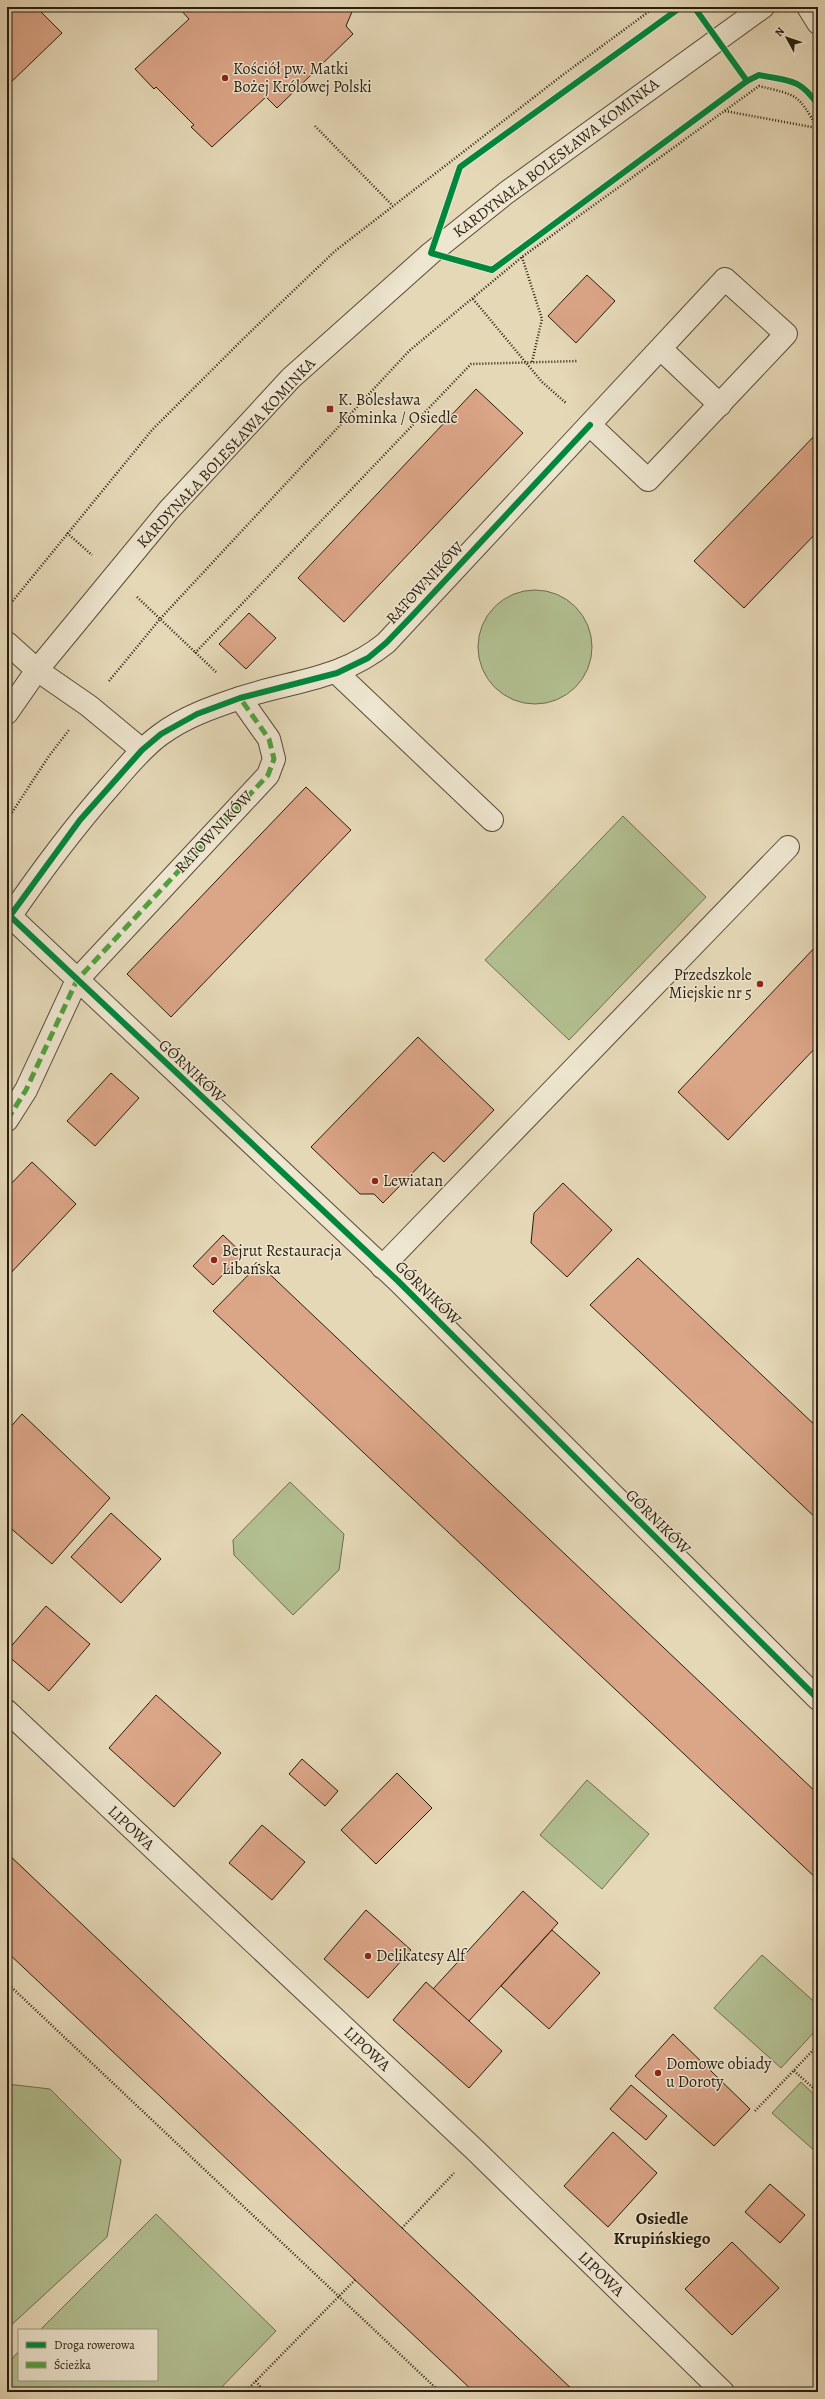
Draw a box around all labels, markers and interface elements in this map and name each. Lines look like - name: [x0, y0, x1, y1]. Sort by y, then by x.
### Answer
- north arrow: [767, 18, 807, 58]
- text: N: [771, 24, 788, 40]
- place label: Kościół pw. Matki Bożej Królowej Polski: [233, 58, 372, 98]
- marker: Kościół pw. Matki Bożej Królowej Polski: [220, 73, 230, 83]
- street label: KARDYNAŁA BOLESŁAWA KOMINKA: [448, 73, 664, 243]
- street label: KARDYNAŁA BOLESŁAWA KOMINKA: [132, 353, 321, 553]
- place label: K. Bolesława Kominka / Osiedle: [338, 389, 458, 429]
- marker: K. Bolesława Kominka / Osiedle: [325, 404, 335, 414]
- street label: RATOWNIKÓW: [381, 537, 469, 629]
- street label: RATOWNIKÓW: [170, 786, 258, 878]
- place label: Przedszkole Miejskie nr 5: [669, 964, 752, 1004]
- marker: Przedszkole Miejskie nr 5: [755, 979, 765, 989]
- street label: GÓRNIKÓW: [154, 1034, 230, 1108]
- place label: Lewiatan: [383, 1170, 443, 1192]
- marker: Lewiatan: [370, 1176, 380, 1186]
- place label: Bejrut Restauracja Libańska: [222, 1240, 342, 1280]
- marker: Bejrut Restauracja Libańska: [209, 1255, 219, 1265]
- street label: GÓRNIKÓW: [390, 1256, 466, 1330]
- street label: GÓRNIKÓW: [620, 1484, 696, 1560]
- street label: LIPOWA: [103, 1801, 160, 1856]
- place label: Delikatesy Alf: [376, 1945, 468, 1967]
- marker: Delikatesy Alf: [363, 1951, 373, 1961]
- street label: LIPOWA: [339, 2022, 396, 2077]
- place label: Domowe obiady u Doroty: [666, 2053, 772, 2093]
- marker: Domowe obiady u Doroty: [653, 2068, 663, 2078]
- district label: Osiedle Krupińskiego: [614, 2207, 711, 2250]
- street label: LIPOWA: [573, 2246, 629, 2302]
- legend: [18, 2329, 158, 2381]
- text: Droga rowerowa: [54, 2337, 135, 2353]
- text: Ścieżka: [54, 2357, 91, 2373]

